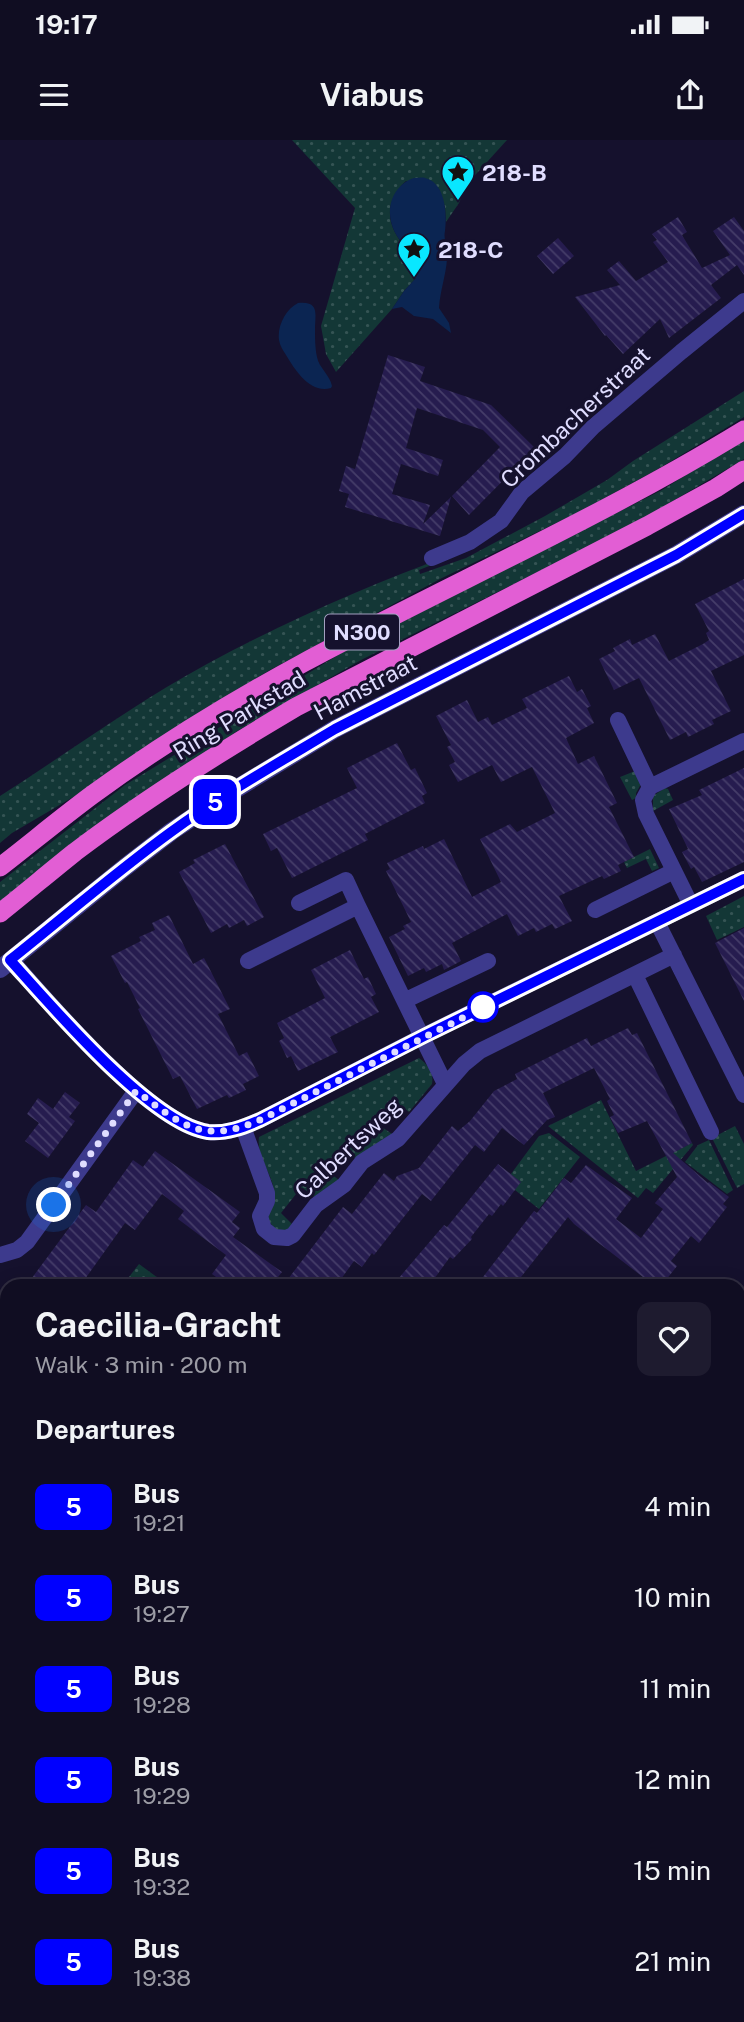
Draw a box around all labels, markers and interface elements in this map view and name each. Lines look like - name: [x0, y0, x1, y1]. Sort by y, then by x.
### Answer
- text: 19:17: [35, 9, 98, 40]
- icon: menu: [35, 76, 73, 114]
- text: Viabus: [320, 76, 424, 113]
- icon: share: [671, 76, 709, 114]
- place icon: 218-B: [439, 153, 477, 202]
- place label: 218-B: [482, 159, 547, 186]
- place icon: 218-C: [395, 230, 433, 279]
- place label: 218-C: [438, 236, 503, 263]
- street label: Crombacherstraat: [495, 341, 655, 493]
- road number: N300: [325, 615, 399, 650]
- street label: Hamstraat: [309, 649, 421, 725]
- street label: Ring Parkstad: [168, 665, 310, 765]
- line badge: 5: [192, 779, 238, 825]
- text: 5: [207, 788, 223, 816]
- unlabelled marker: [468, 992, 498, 1022]
- street label: Calbertsweg: [289, 1092, 407, 1204]
- your location: [36, 1187, 71, 1222]
- button: heart: [637, 1302, 711, 1376]
- text: Caecilia-Gracht: [35, 1306, 282, 1344]
- text: Walk · 3 min · 200 m: [35, 1351, 247, 1378]
- text: Departures: [35, 1414, 175, 1445]
- text: Bus: [133, 1478, 180, 1509]
- text: 4 min: [644, 1491, 711, 1522]
- text: 5: [65, 1493, 82, 1521]
- text: 19:21: [133, 1509, 185, 1536]
- text: Bus: [133, 1569, 180, 1600]
- text: 10 min: [634, 1582, 711, 1613]
- text: 5: [65, 1584, 82, 1612]
- text: 19:27: [133, 1600, 190, 1627]
- text: Bus: [133, 1660, 180, 1691]
- text: 11 min: [639, 1673, 711, 1704]
- text: 5: [65, 1675, 82, 1703]
- text: 19:28: [133, 1691, 191, 1718]
- text: Bus: [133, 1751, 180, 1782]
- text: 12 min: [635, 1764, 711, 1795]
- text: 5: [65, 1766, 82, 1794]
- text: 19:29: [133, 1782, 190, 1809]
- text: Bus: [133, 1842, 180, 1873]
- text: 15 min: [633, 1855, 711, 1886]
- text: 5: [65, 1857, 82, 1885]
- text: 19:32: [133, 1873, 190, 1900]
- text: Bus: [133, 1933, 180, 1964]
- text: 21 min: [635, 1946, 711, 1977]
- text: 5: [65, 1948, 82, 1976]
- text: 19:38: [133, 1964, 191, 1991]

